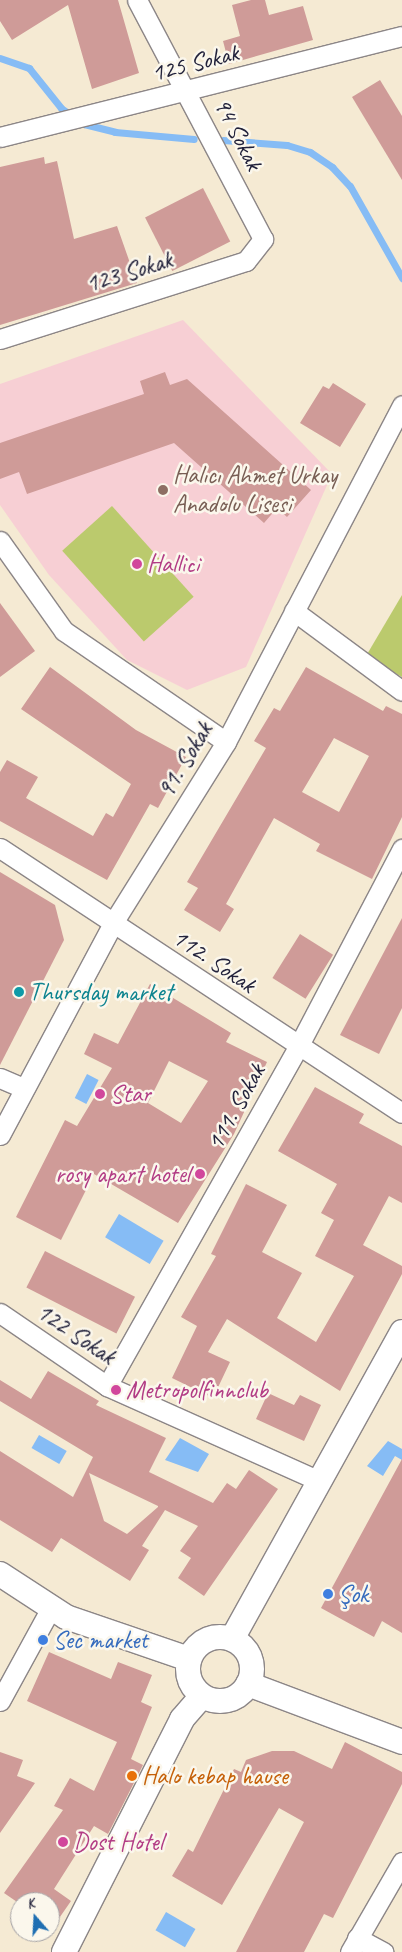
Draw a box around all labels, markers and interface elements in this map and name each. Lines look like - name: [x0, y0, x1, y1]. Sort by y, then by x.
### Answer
- street label: 125 Sokak: [148, 38, 242, 88]
- street label: 94 Sokak: [207, 93, 269, 175]
- street label: 123 Sokak: [82, 245, 176, 299]
- place label: Halıcı Ahmet Urkay Anadolu Lisesi: [173, 461, 338, 520]
- marker: Halıcı Ahmet Urkay Anadolu Lisesi: [157, 484, 169, 496]
- place label: Hallici: [147, 549, 199, 579]
- marker: Hallici: [131, 558, 143, 570]
- street label: 91. Sokak: [151, 717, 219, 803]
- street label: 112. Sokak: [167, 922, 261, 1000]
- place label: Thursday market: [29, 977, 173, 1007]
- marker: Thursday market: [13, 986, 25, 998]
- street label: 111. Sokak: [200, 1059, 272, 1155]
- place label: Star: [110, 1079, 151, 1109]
- marker: Star: [94, 1088, 106, 1100]
- place label: rosy apart hotel: [54, 1159, 190, 1189]
- marker: rosy apart hotel: [194, 1168, 206, 1180]
- street label: 122 Sokak: [31, 1297, 121, 1371]
- place label: Metropolfinnclub: [126, 1375, 268, 1405]
- marker: Metropolfinnclub: [110, 1384, 122, 1396]
- place label: Şok: [338, 1579, 368, 1609]
- marker: Şok: [322, 1588, 334, 1600]
- place label: Sec market: [53, 1625, 147, 1655]
- marker: Sec market: [37, 1634, 49, 1646]
- place label: Halo kebap hause: [142, 1761, 288, 1791]
- marker: Halo kebap hause: [126, 1770, 138, 1782]
- place label: Dost Hotel: [73, 1827, 163, 1857]
- marker: Dost Hotel: [57, 1836, 69, 1848]
- north arrow: [10, 1892, 60, 1942]
- text: K: [24, 1894, 36, 1912]

